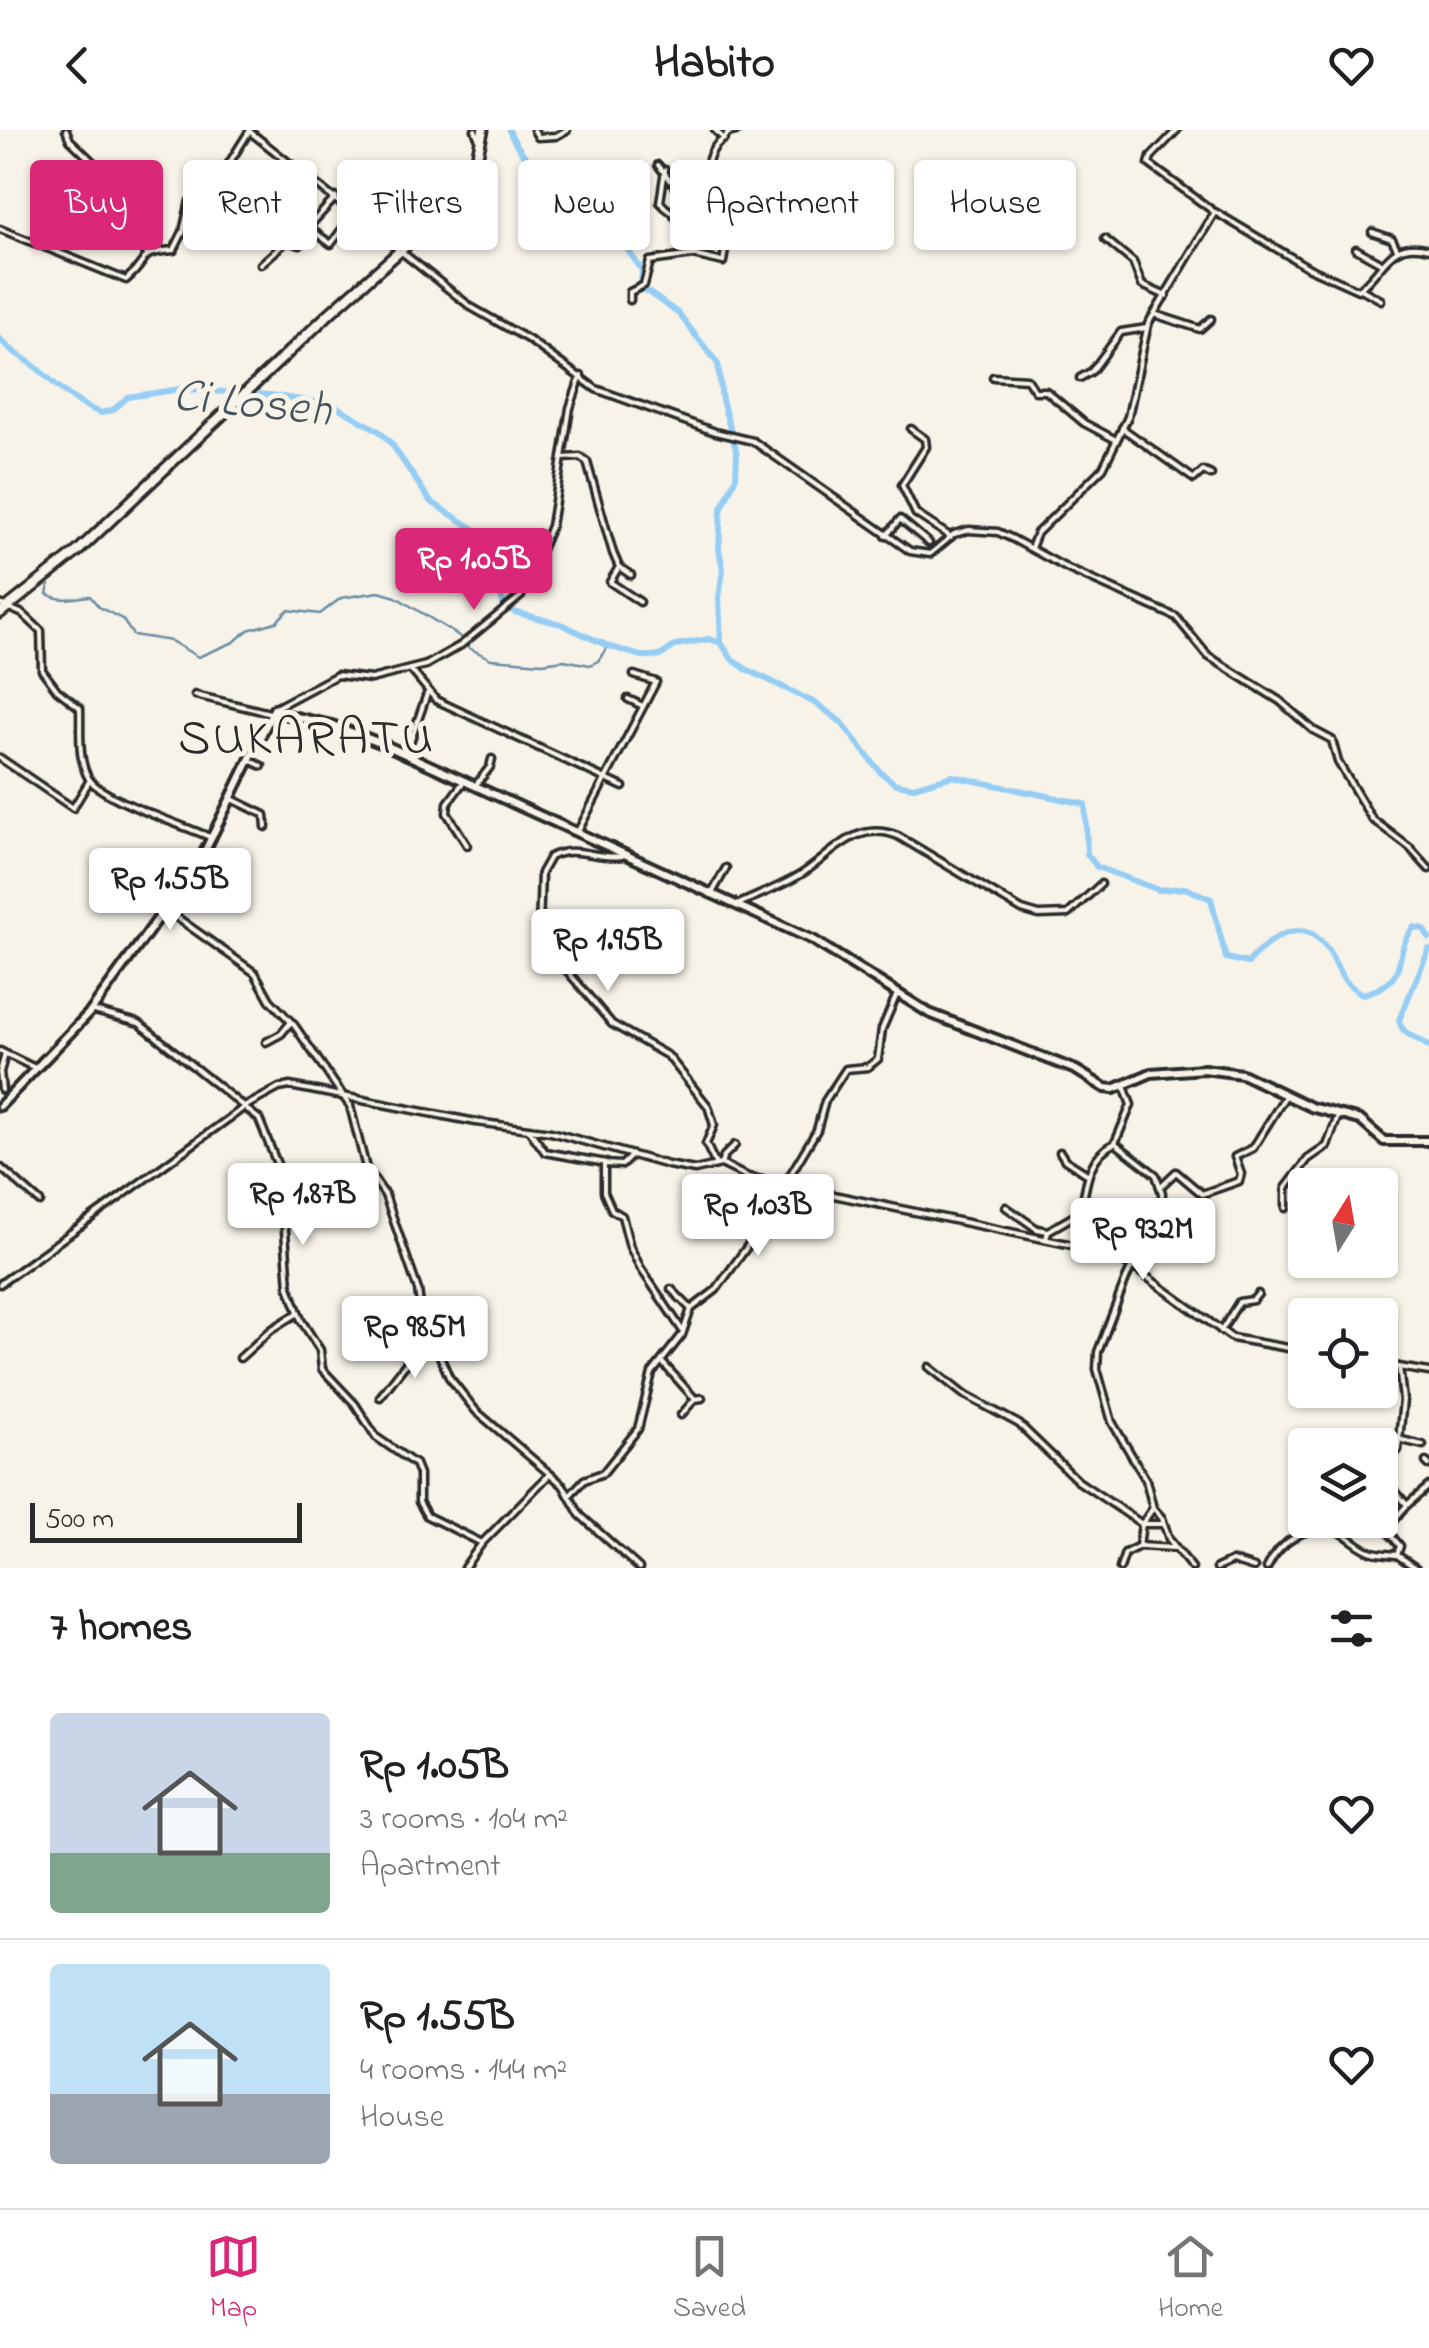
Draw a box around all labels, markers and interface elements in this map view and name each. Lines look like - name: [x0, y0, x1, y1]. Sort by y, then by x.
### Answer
- text: Habito: [654, 32, 775, 98]
- icon: back: [50, 38, 105, 93]
- icon: heart: [1324, 38, 1379, 93]
- chip: Buy: [30, 160, 163, 250]
- chip: Rent: [183, 160, 317, 250]
- chip: Filters: [337, 160, 498, 250]
- chip: New: [518, 160, 650, 250]
- chip: Apartment: [670, 160, 894, 250]
- chip: House: [914, 160, 1076, 250]
- water label: Ci Loseh: [170, 362, 336, 448]
- pin: Rp 1.05B: [371, 528, 577, 613]
- text: Rp 1.05B: [417, 537, 531, 584]
- district label: SUKARATU: [178, 704, 436, 777]
- pin: Rp 1.55B: [67, 848, 273, 933]
- text: Rp 1.55B: [111, 857, 229, 904]
- pin: Rp 1.95B: [505, 909, 711, 994]
- text: Rp 1.95B: [553, 918, 663, 965]
- pin: Rp 1.87B: [200, 1163, 406, 1248]
- north arrow: [1288, 1168, 1398, 1278]
- map controls: [1288, 1168, 1398, 1538]
- text: Rp 1.87B: [250, 1172, 356, 1219]
- pin: Rp 1.03B: [655, 1174, 861, 1259]
- text: Rp 1.03B: [704, 1183, 812, 1230]
- pin: Rp 932M: [1051, 1198, 1235, 1283]
- text: Rp 932M: [1092, 1207, 1194, 1254]
- pin: Rp 985M: [323, 1296, 507, 1381]
- button: locate: [1288, 1298, 1398, 1408]
- text: Rp 985M: [364, 1305, 466, 1352]
- button: layers: [1288, 1428, 1398, 1538]
- scale bar: [30, 1498, 302, 1542]
- text: 500 m: [45, 1500, 114, 1541]
- text: 7 homes: [50, 1598, 192, 1659]
- icon: filters: [1324, 1601, 1379, 1656]
- text: Rp 1.05B: [360, 1736, 509, 1797]
- icon: home: [130, 1753, 250, 1873]
- icon: heart: [1324, 1786, 1379, 1841]
- text: 3 rooms · 104 m²: [360, 1797, 568, 1844]
- text: Apartment: [360, 1844, 501, 1891]
- text: Rp 1.55B: [360, 1987, 515, 2048]
- icon: home: [130, 2004, 250, 2124]
- icon: heart: [1324, 2037, 1379, 2092]
- text: 4 rooms · 144 m²: [360, 2048, 567, 2095]
- text: House: [360, 2095, 444, 2142]
- tab: Map: [206, 2229, 261, 2330]
- tab: Saved: [673, 2229, 746, 2330]
- tab: Home: [1158, 2229, 1223, 2330]

